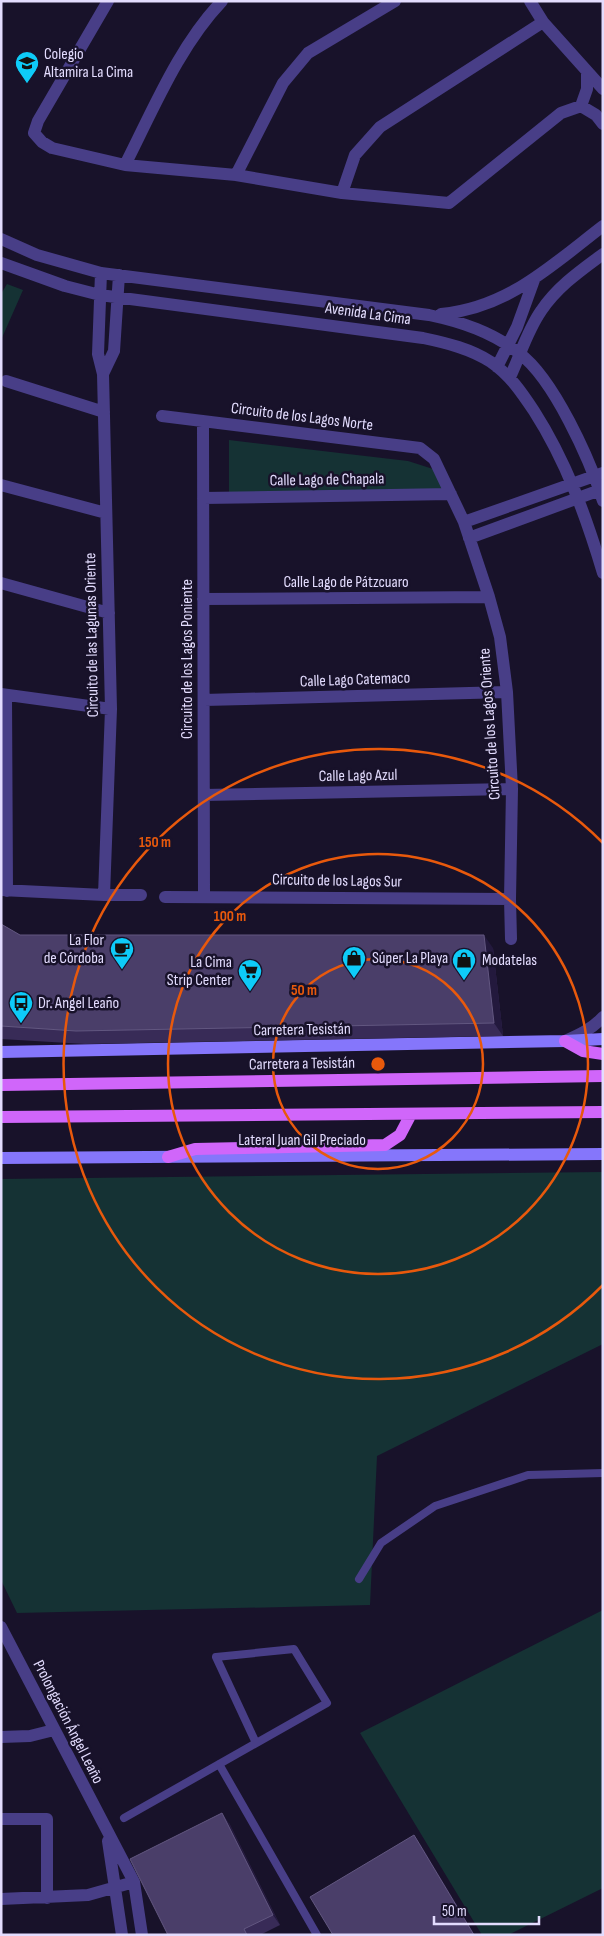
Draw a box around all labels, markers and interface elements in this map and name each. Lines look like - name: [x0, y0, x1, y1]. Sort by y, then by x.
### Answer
- place label: Colegio Altamira La Cima: [43, 45, 133, 82]
- school or university icon: Colegio Altamira La Cima: [14, 50, 40, 84]
- street label: Avenida La Cima: [323, 298, 412, 329]
- street label: Circuito de los Lagos Norte: [230, 399, 374, 435]
- street label: Calle Lago de Chapala: [270, 470, 384, 490]
- street label: Circuito de las Lagunas Oriente: [81, 553, 103, 717]
- street label: Calle Lago de Pátzcuaro: [283, 573, 409, 592]
- street label: Circuito de los Lagos Poniente: [178, 579, 197, 739]
- street label: Circuito de los Lagos Oriente: [475, 648, 505, 800]
- street label: Calle Lago Catemaco: [299, 669, 411, 691]
- street label: Calle Lago Azul: [319, 766, 397, 786]
- text: 150 m: [139, 833, 171, 852]
- street label: Circuito de los Lagos Sur: [272, 870, 403, 892]
- text: 100 m: [214, 907, 246, 926]
- place label: La Flor de Córdoba: [44, 931, 104, 968]
- cafe icon: La Flor de Córdoba: [109, 936, 135, 970]
- shop icon: Súper La Playa: [341, 945, 367, 979]
- shop icon: Modatelas: [451, 947, 477, 981]
- place label: Súper La Playa: [372, 949, 448, 968]
- place label: Modatelas: [482, 951, 537, 970]
- place label: La Cima Strip Center: [167, 953, 232, 990]
- supermarket icon: La Cima Strip Center: [237, 958, 263, 992]
- text: 50 m: [291, 981, 317, 1000]
- bus stop icon: Dr. Angel Leaño: [8, 990, 34, 1024]
- place label: Dr. Angel Leaño: [38, 994, 119, 1013]
- street label: Carretera Tesistán: [253, 1020, 351, 1040]
- street label: Carretera a Tesistán: [249, 1054, 355, 1074]
- centre of rings: [369, 1055, 387, 1073]
- street label: Lateral Juan Gil Preciado: [238, 1131, 366, 1150]
- street label: Prolongación Ángel Leaño: [29, 1657, 107, 1787]
- scale bar: [434, 1894, 539, 1926]
- text: 50 m: [442, 1902, 467, 1921]

